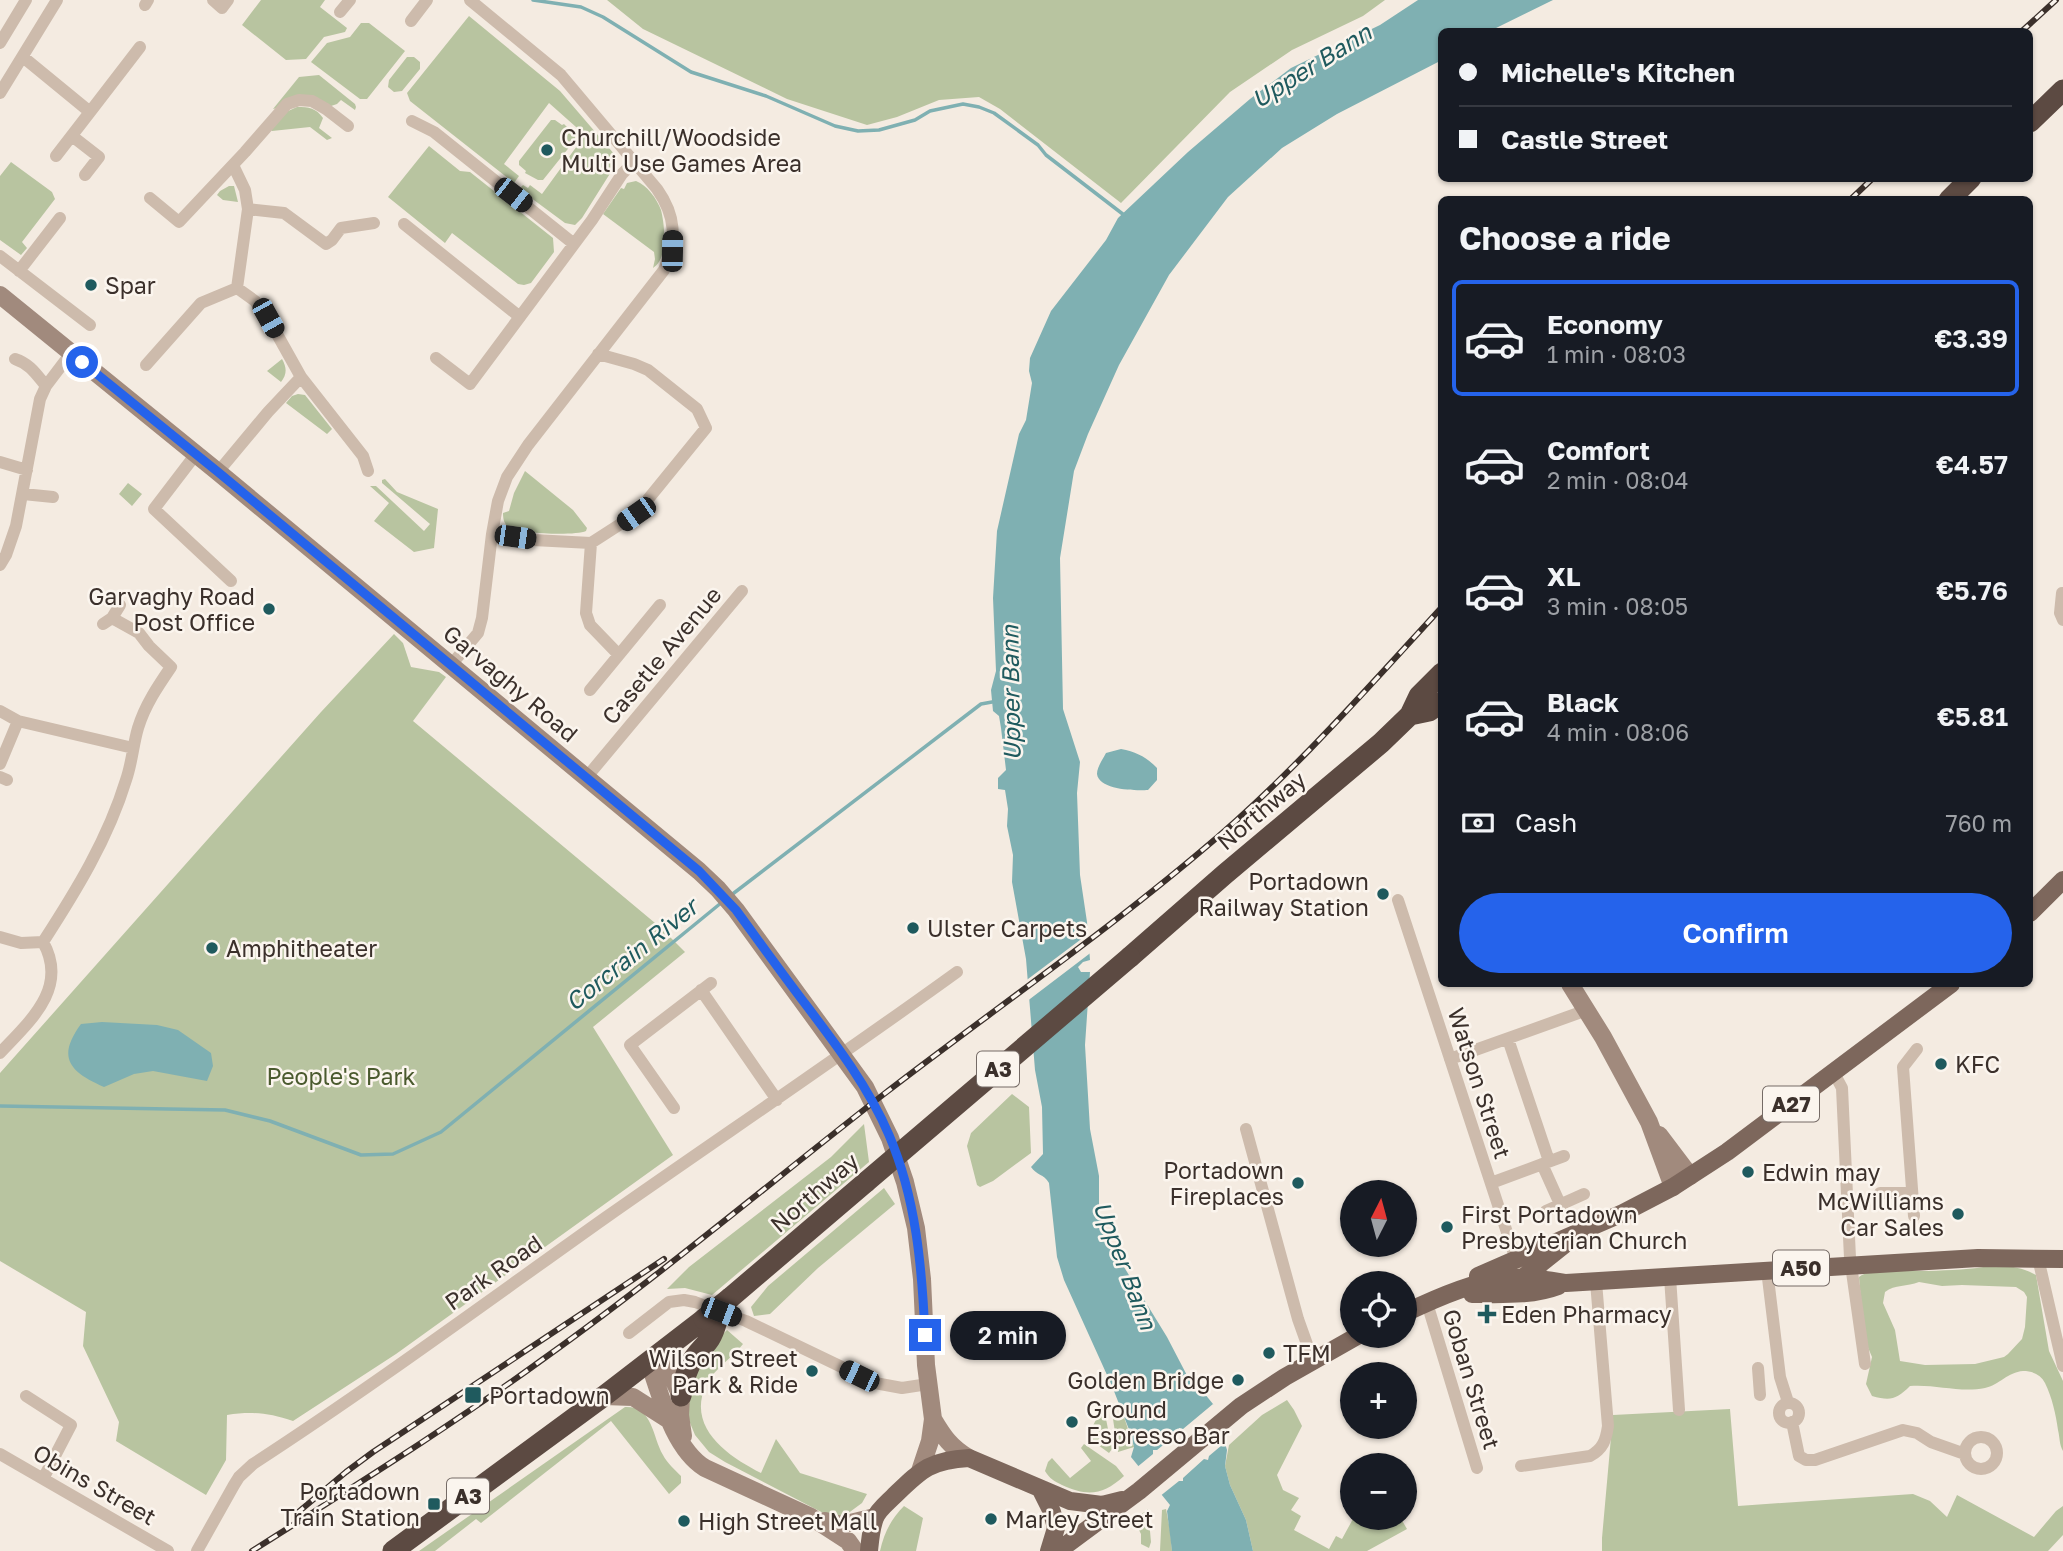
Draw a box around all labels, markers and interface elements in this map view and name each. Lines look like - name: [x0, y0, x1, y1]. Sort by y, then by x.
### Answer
- water label: Upper Bann: [1246, 16, 1377, 113]
- text: Michelle's Kitchen: [1501, 57, 1735, 88]
- place label: Churchill/Woodside Multi Use Games Area: [561, 123, 802, 177]
- text: Castle Street: [1501, 124, 1668, 155]
- marker: Churchill/Woodside Multi Use Games Area: [539, 142, 555, 158]
- car: [490, 174, 537, 216]
- text: Choose a ride: [1459, 219, 1671, 257]
- car: [662, 230, 683, 272]
- place label: Spar: [105, 271, 156, 299]
- marker: Spar: [83, 277, 99, 293]
- car: [249, 295, 288, 341]
- icon: car: [1463, 307, 1526, 370]
- text: Economy: [1547, 309, 1663, 340]
- text: €3.39: [1934, 323, 2008, 354]
- text: 1 min · 08:03: [1547, 340, 1686, 368]
- route start: [66, 346, 98, 378]
- icon: car: [1463, 433, 1526, 496]
- text: Comfort: [1547, 435, 1650, 466]
- text: €4.57: [1936, 449, 2008, 480]
- text: 2 min · 08:04: [1547, 466, 1689, 494]
- car: [613, 493, 660, 535]
- car: [493, 524, 538, 550]
- icon: car: [1463, 559, 1526, 622]
- text: XL: [1547, 561, 1581, 592]
- text: €5.76: [1936, 575, 2008, 606]
- street label: Casetle Avenue: [595, 581, 727, 729]
- place label: Garvaghy Road Post Office: [88, 582, 255, 636]
- text: 3 min · 08:05: [1547, 592, 1688, 620]
- marker: Garvaghy Road Post Office: [261, 601, 277, 617]
- street label: Garvaghy Road: [438, 619, 584, 747]
- water label: Upper Bann: [994, 624, 1026, 761]
- icon: car: [1463, 685, 1526, 748]
- text: Black: [1547, 687, 1619, 718]
- text: €5.81: [1937, 701, 2008, 732]
- text: 4 min · 08:06: [1547, 718, 1689, 746]
- street label: Northway: [1211, 765, 1311, 855]
- icon: cash: [1459, 804, 1497, 842]
- text: Cash: [1515, 807, 1577, 838]
- text: 760 m: [1946, 809, 2012, 837]
- place label: Portadown Railway Station: [1198, 867, 1369, 921]
- marker: Portadown Railway Station: [1375, 886, 1391, 902]
- water label: Corcrain River: [559, 890, 706, 1016]
- button: Confirm: [1459, 893, 2012, 973]
- place label: Ulster Carpets: [927, 914, 1087, 942]
- marker: Ulster Carpets: [905, 920, 921, 936]
- place label: Amphitheater: [226, 934, 377, 962]
- marker: Amphitheater: [204, 940, 220, 956]
- street label: Watson Street: [1442, 1004, 1518, 1162]
- place label: KFC: [1955, 1050, 2000, 1078]
- road number: A3: [977, 1052, 1019, 1086]
- marker: KFC: [1933, 1056, 1949, 1072]
- park label: People's Park: [266, 1062, 416, 1090]
- road number: A27: [1763, 1086, 1819, 1122]
- street label: Northway: [764, 1146, 864, 1238]
- place label: Portadown Fireplaces: [1163, 1156, 1284, 1210]
- place label: Edwin may: [1762, 1158, 1881, 1186]
- marker: Edwin may: [1740, 1164, 1756, 1180]
- marker: Portadown Fireplaces: [1290, 1175, 1306, 1191]
- north arrow: [1340, 1180, 1418, 1256]
- map controls: [1340, 1180, 1417, 1530]
- place label: McWilliams Car Sales: [1817, 1187, 1944, 1241]
- water label: Upper Bann: [1088, 1197, 1164, 1335]
- place label: First Portadown Presbyterian Church: [1461, 1200, 1687, 1254]
- marker: McWilliams Car Sales: [1950, 1206, 1966, 1222]
- marker: First Portadown Presbyterian Church: [1439, 1219, 1455, 1235]
- street label: Park Road: [439, 1228, 547, 1316]
- road number: A50: [1773, 1250, 1829, 1286]
- button: locate: [1340, 1271, 1417, 1348]
- car: [698, 1295, 745, 1329]
- place label: Eden Pharmacy: [1501, 1300, 1672, 1328]
- street label: Goban Street: [1437, 1306, 1507, 1452]
- marker: Eden Pharmacy: [1479, 1306, 1495, 1322]
- callout: 2 min: [950, 1310, 1065, 1360]
- route end: [909, 1319, 941, 1351]
- text: 2 min: [978, 1321, 1038, 1349]
- place label: TFM: [1283, 1339, 1331, 1367]
- place label: Wilson Street Park & Ride: [648, 1344, 798, 1398]
- marker: TFM: [1261, 1345, 1277, 1361]
- car: [836, 1357, 883, 1395]
- button: +: [1340, 1362, 1417, 1439]
- marker: Wilson Street Park & Ride: [804, 1363, 820, 1379]
- place label: Golden Bridge: [1067, 1366, 1224, 1394]
- marker: Golden Bridge: [1230, 1372, 1246, 1388]
- place label: Portadown: [489, 1381, 610, 1409]
- marker: Portadown: [463, 1385, 483, 1405]
- place label: Ground Espresso Bar: [1086, 1395, 1230, 1449]
- marker: Ground Espresso Bar: [1064, 1414, 1080, 1430]
- street label: Obins Street: [28, 1438, 162, 1530]
- button: −: [1340, 1453, 1417, 1530]
- place label: Portadown Train Station: [280, 1477, 420, 1531]
- road number: A3: [447, 1478, 489, 1514]
- marker: Portadown Train Station: [426, 1496, 442, 1512]
- place label: Marley Street: [1005, 1505, 1153, 1533]
- place label: High Street Mall: [698, 1507, 877, 1535]
- marker: Marley Street: [983, 1511, 999, 1527]
- marker: High Street Mall: [676, 1513, 692, 1529]

